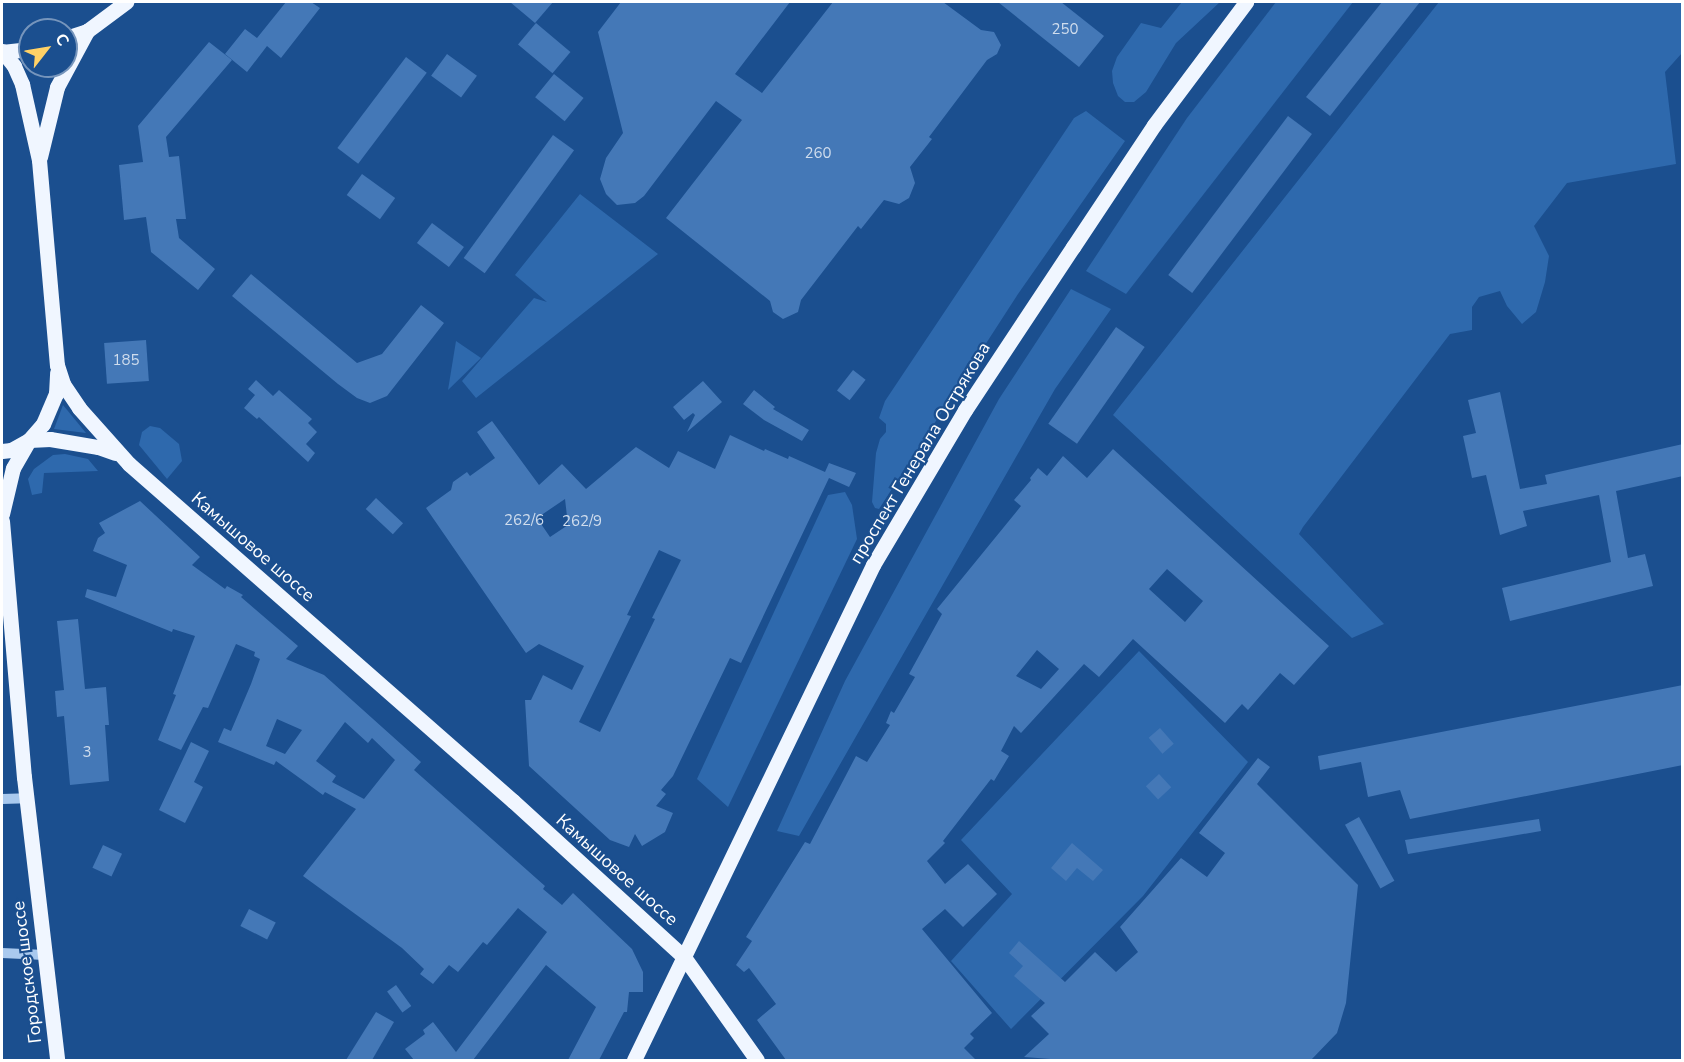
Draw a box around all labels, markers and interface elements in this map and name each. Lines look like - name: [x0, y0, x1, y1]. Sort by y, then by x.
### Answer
- north arrow: [18, 18, 78, 78]
- house number: 250: [1052, 21, 1078, 39]
- text: С: [49, 29, 74, 50]
- house number: 260: [805, 145, 831, 163]
- street label: проспект Генерала Острякова: [845, 338, 995, 568]
- house number: 185: [113, 352, 139, 370]
- street label: Камышовое шоссе: [187, 487, 319, 607]
- house number: 262/6: [504, 512, 544, 530]
- house number: 262/9: [562, 513, 602, 531]
- house number: 3: [83, 744, 91, 762]
- street label: Камышовое шоссе: [552, 810, 682, 930]
- street label: Городское шоссе: [8, 900, 46, 1044]

